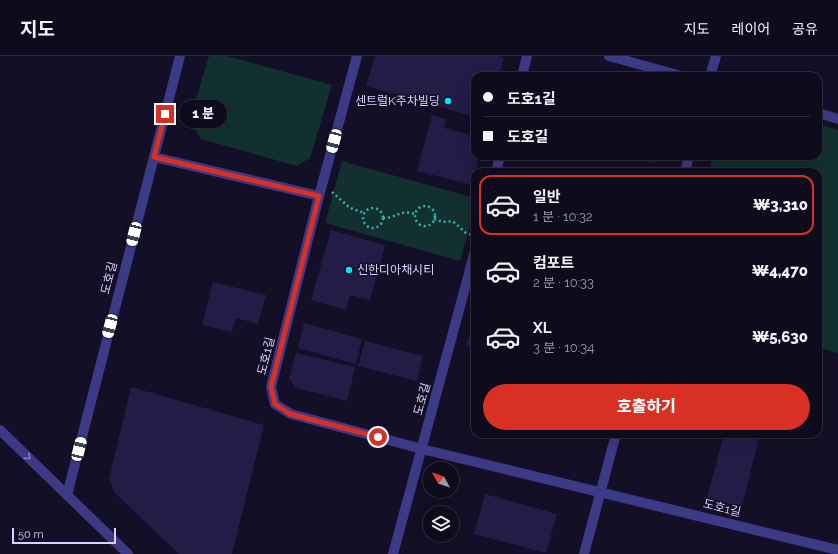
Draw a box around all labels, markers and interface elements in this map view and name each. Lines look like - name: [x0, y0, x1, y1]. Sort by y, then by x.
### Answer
- text: 지도: [20, 18, 55, 40]
- text: 지도: [684, 21, 710, 37]
- text: 레이어: [732, 21, 770, 37]
- text: 공유: [792, 21, 818, 37]
- text: 도호1길: [507, 90, 556, 108]
- place label: 센트럴K주차빌딩: [355, 94, 440, 108]
- marker: 센트럴K주차빌딩: [443, 96, 453, 106]
- callout: 1 분: [179, 100, 227, 128]
- route end: [156, 105, 174, 123]
- text: 1 분: [192, 106, 214, 121]
- car: [325, 128, 343, 154]
- text: 도호길: [507, 128, 548, 146]
- icon: car: [485, 187, 521, 223]
- text: 일반: [533, 188, 561, 206]
- text: ₩3,310: [753, 196, 808, 214]
- text: 1 분 · 10:32: [533, 209, 593, 224]
- car: [125, 221, 143, 247]
- icon: car: [485, 253, 521, 289]
- text: 컴포트: [533, 254, 574, 272]
- street label: 도호길: [98, 260, 120, 296]
- text: ₩4,470: [752, 262, 808, 280]
- place label: 신한디아채시티: [357, 263, 434, 277]
- marker: 신한디아채시티: [344, 265, 354, 275]
- text: 2 분 · 10:33: [533, 275, 594, 290]
- car: [101, 313, 119, 339]
- icon: car: [485, 319, 521, 355]
- text: XL: [533, 319, 551, 337]
- text: ₩5,630: [752, 328, 808, 346]
- street label: 도호1길: [255, 336, 277, 376]
- text: 3 분 · 10:34: [533, 340, 594, 355]
- street label: 도호길: [411, 381, 433, 417]
- button: 호출하기: [483, 384, 810, 430]
- route start: [369, 428, 387, 446]
- car: [70, 436, 88, 462]
- one-way arrow: [23, 452, 31, 460]
- north arrow: [423, 462, 459, 498]
- map controls: [423, 462, 459, 542]
- street label: 도호1길: [702, 497, 742, 519]
- button: layers: [423, 506, 459, 542]
- scale bar: [12, 526, 116, 545]
- text: 50 m: [18, 528, 44, 541]

